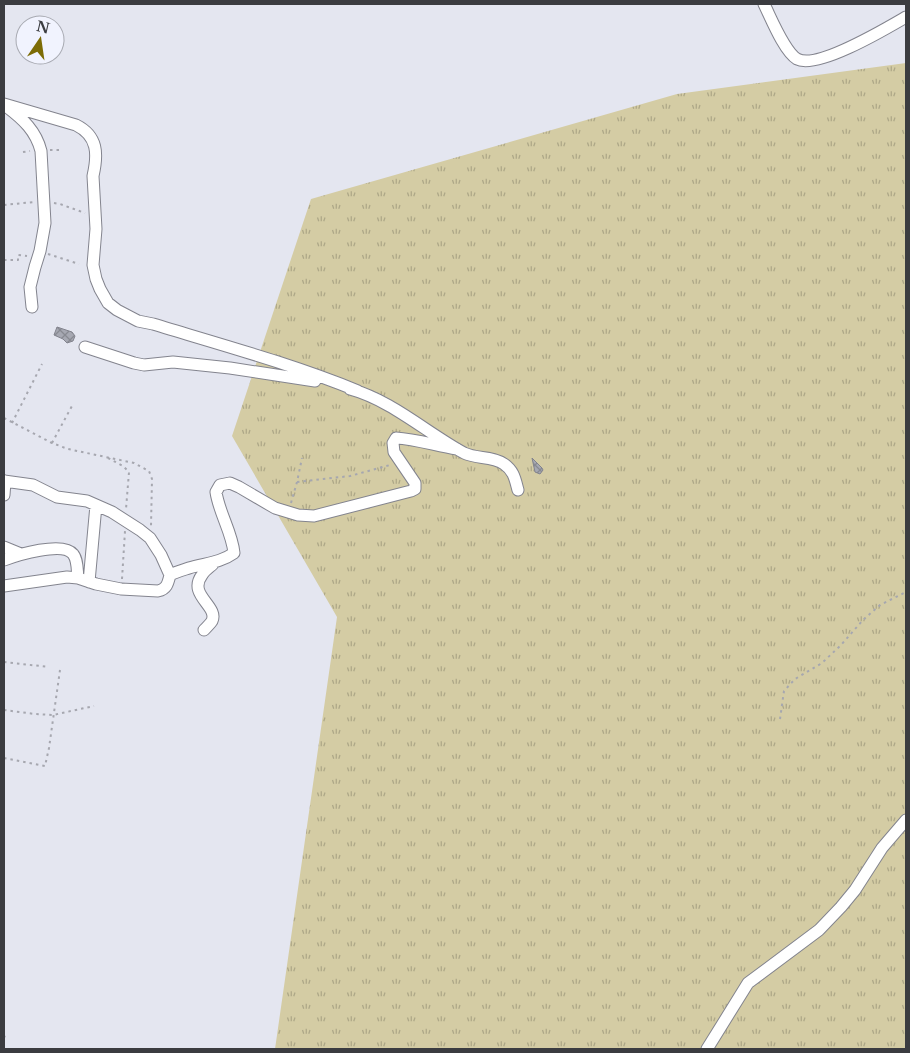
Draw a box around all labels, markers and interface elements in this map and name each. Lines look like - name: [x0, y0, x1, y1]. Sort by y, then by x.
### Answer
- north arrow: [15, 15, 65, 65]
- text: N: [34, 17, 51, 38]

